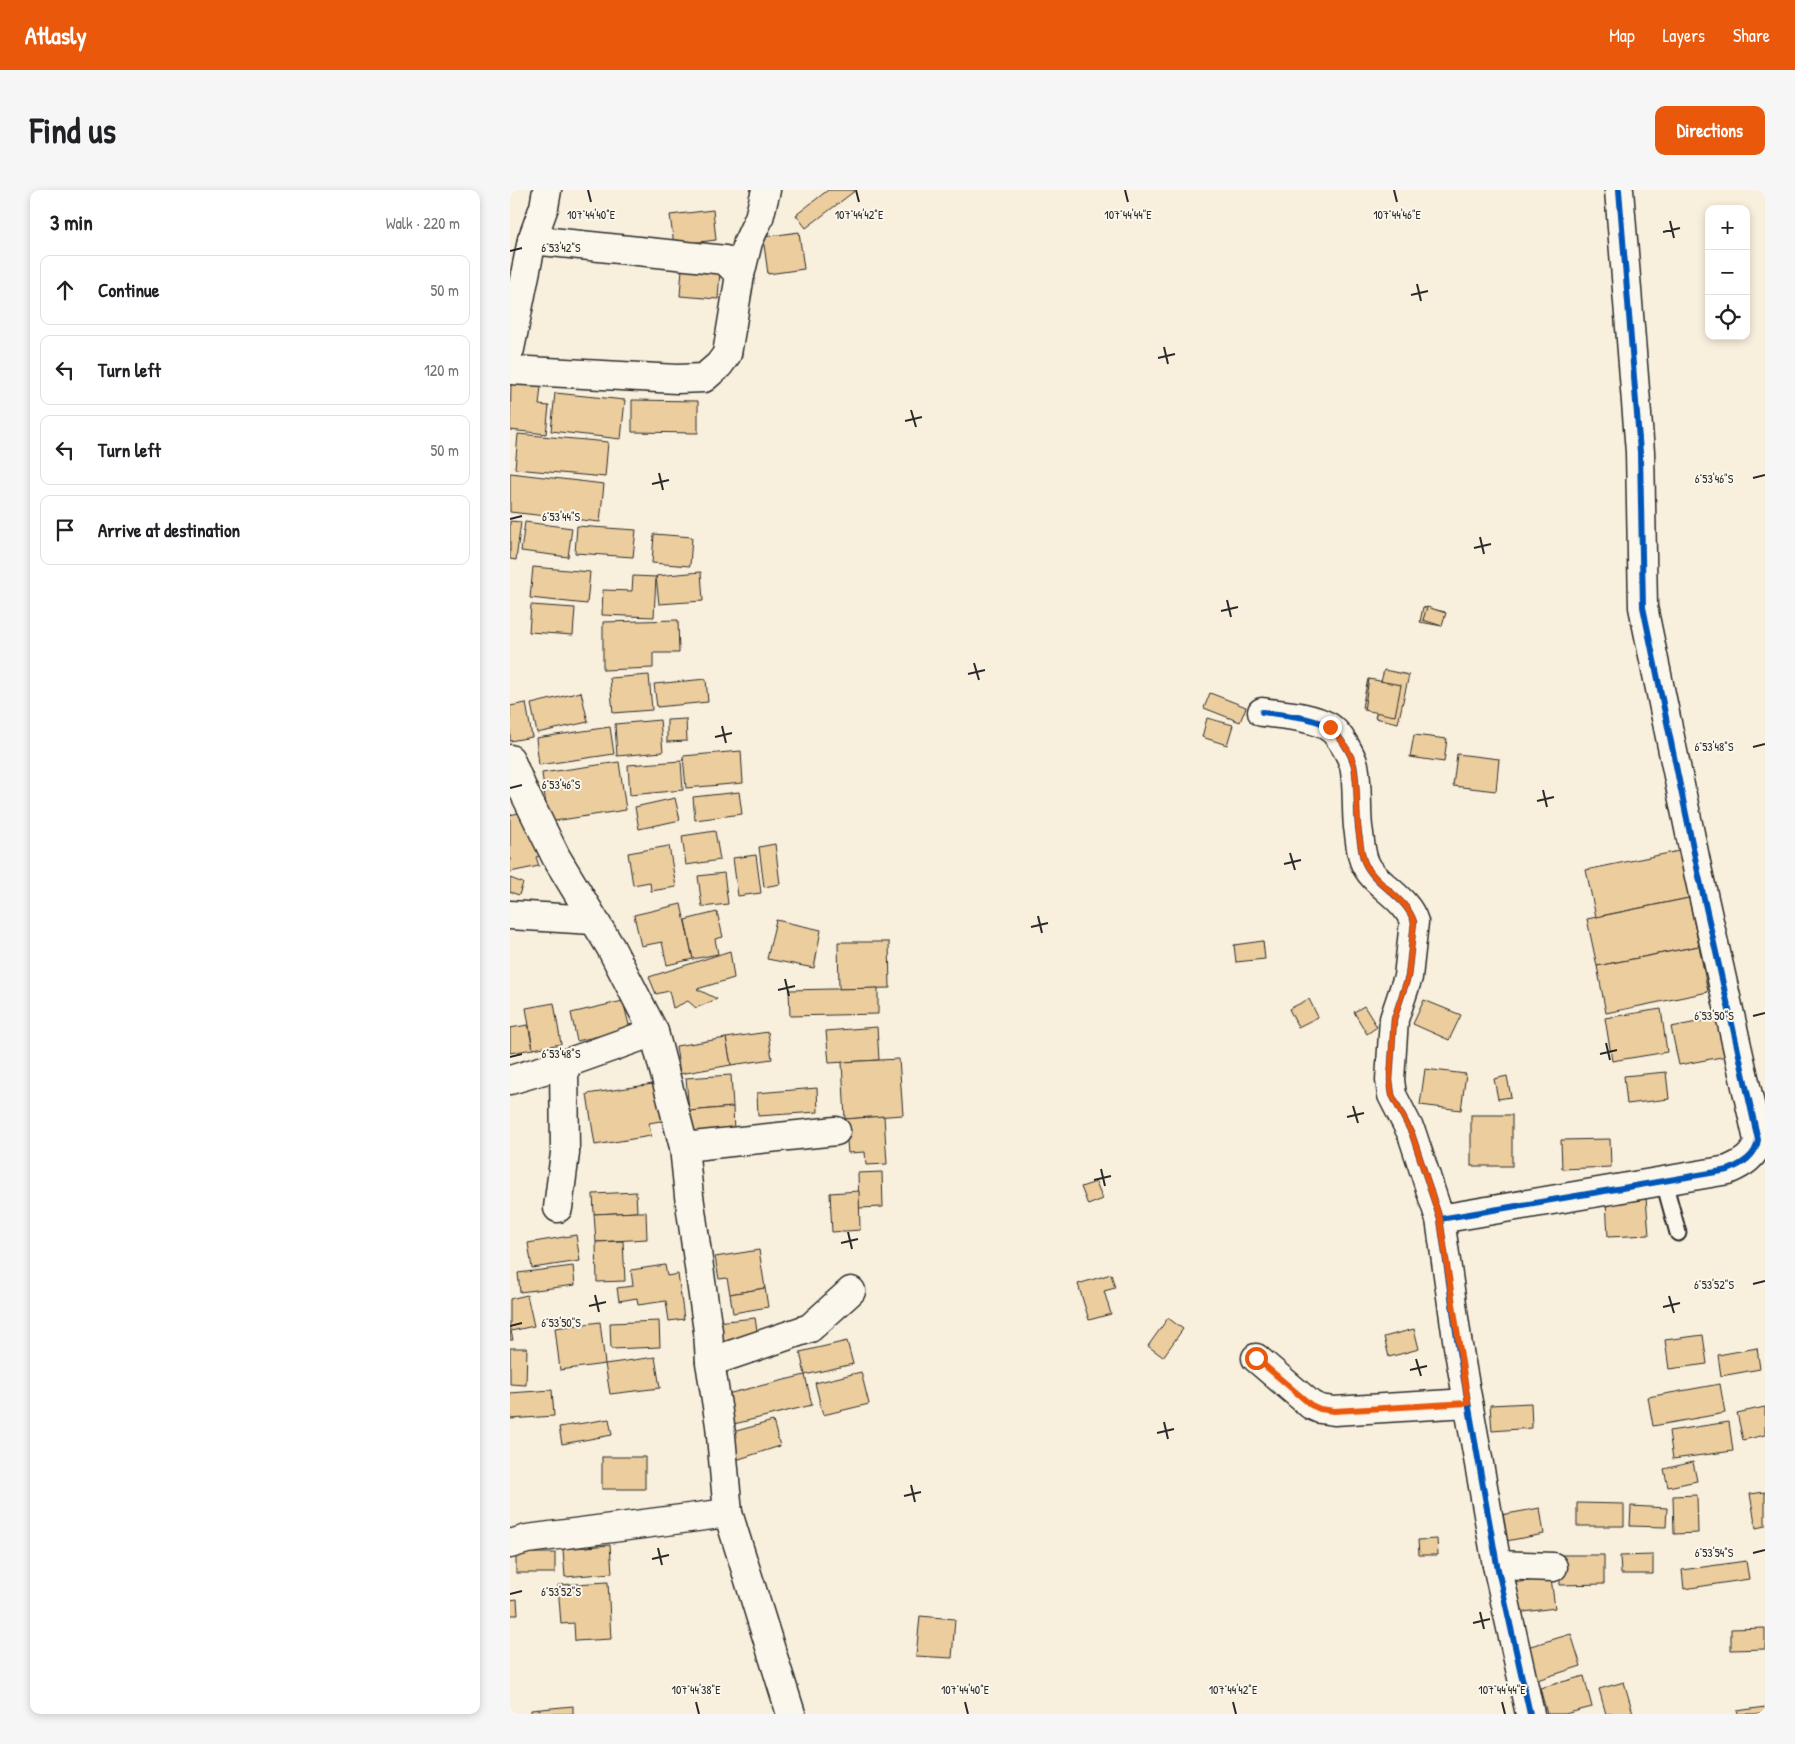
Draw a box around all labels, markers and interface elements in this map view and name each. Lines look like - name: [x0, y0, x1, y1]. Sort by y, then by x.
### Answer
- text: Atlasly: [25, 19, 87, 51]
- text: Map: [1609, 23, 1635, 48]
- text: Layers: [1663, 23, 1705, 48]
- text: Share: [1733, 23, 1770, 48]
- button: Directions: [1655, 106, 1765, 155]
- text: Find us: [30, 107, 116, 154]
- map controls: [1705, 205, 1750, 340]
- button: +: [1705, 205, 1750, 250]
- text: 107°44'40"E: [567, 206, 616, 223]
- text: 107°44'42"E: [835, 206, 884, 223]
- text: 107°44'44"E: [1104, 206, 1152, 223]
- text: 107°44'46"E: [1373, 206, 1422, 223]
- text: 3 min: [50, 208, 93, 237]
- text: Walk · 220 m: [386, 212, 460, 234]
- text: 6°53'42"S: [541, 239, 581, 256]
- button: −: [1705, 250, 1750, 295]
- icon: ahead: [51, 276, 79, 304]
- text: Continue: [98, 277, 159, 303]
- text: 50 m: [431, 279, 459, 301]
- button: locate: [1705, 295, 1750, 340]
- icon: left: [51, 356, 79, 384]
- text: Turn left: [98, 357, 161, 383]
- text: 120 m: [424, 359, 459, 381]
- icon: left: [51, 436, 79, 464]
- text: Turn left: [98, 437, 161, 463]
- text: 50 m: [431, 439, 459, 461]
- text: 6°53'46"S: [1695, 470, 1734, 487]
- text: 6°53'44"S: [542, 508, 581, 525]
- icon: arrive: [51, 516, 79, 544]
- text: Arrive at destination: [98, 517, 240, 543]
- route end: [1319, 716, 1342, 739]
- text: 6°53'48"S: [1695, 738, 1734, 755]
- text: 6°53'46"S: [542, 776, 581, 793]
- text: 6°53'50"S: [1694, 1007, 1734, 1024]
- text: 6°53'48"S: [542, 1045, 581, 1062]
- text: 6°53'52"S: [1694, 1276, 1734, 1293]
- text: 6°53'50"S: [541, 1314, 581, 1331]
- route start: [1245, 1347, 1268, 1370]
- text: 6°53'54"S: [1695, 1544, 1734, 1561]
- text: 6°53'52"S: [541, 1583, 581, 1600]
- text: 107°44'38"E: [672, 1681, 721, 1698]
- text: 107°44'40"E: [941, 1681, 990, 1698]
- text: 107°44'42"E: [1209, 1681, 1258, 1698]
- text: 107°44'44"E: [1478, 1681, 1526, 1698]

